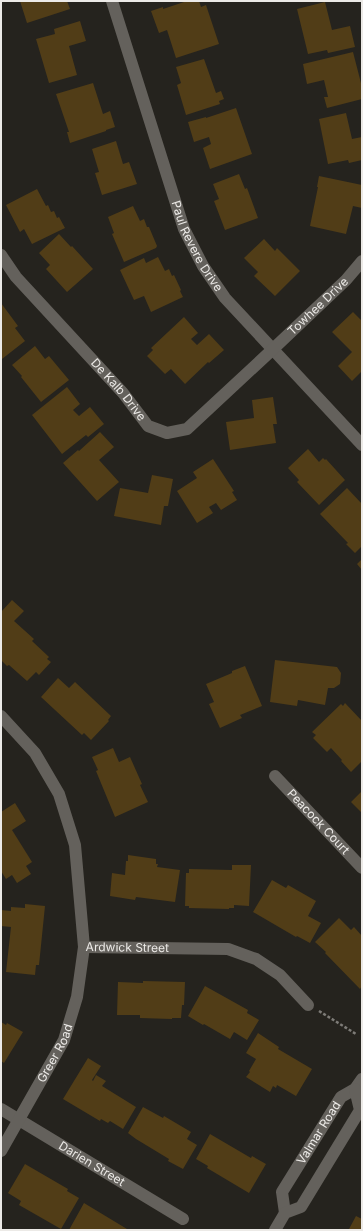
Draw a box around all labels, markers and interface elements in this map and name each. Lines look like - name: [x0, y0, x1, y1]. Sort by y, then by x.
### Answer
- street label: Paul Revere Drive: [169, 199, 226, 294]
- street label: Towhee Drive: [284, 274, 351, 338]
- street label: De Kalb Drive: [88, 355, 149, 424]
- street label: Peacock Court: [284, 786, 353, 857]
- street label: Ardwick Street: [86, 939, 169, 955]
- street label: Greer Road: [33, 1022, 75, 1085]
- street label: Valmar Road: [293, 1098, 344, 1167]
- street label: Darien Street: [56, 1138, 128, 1189]

